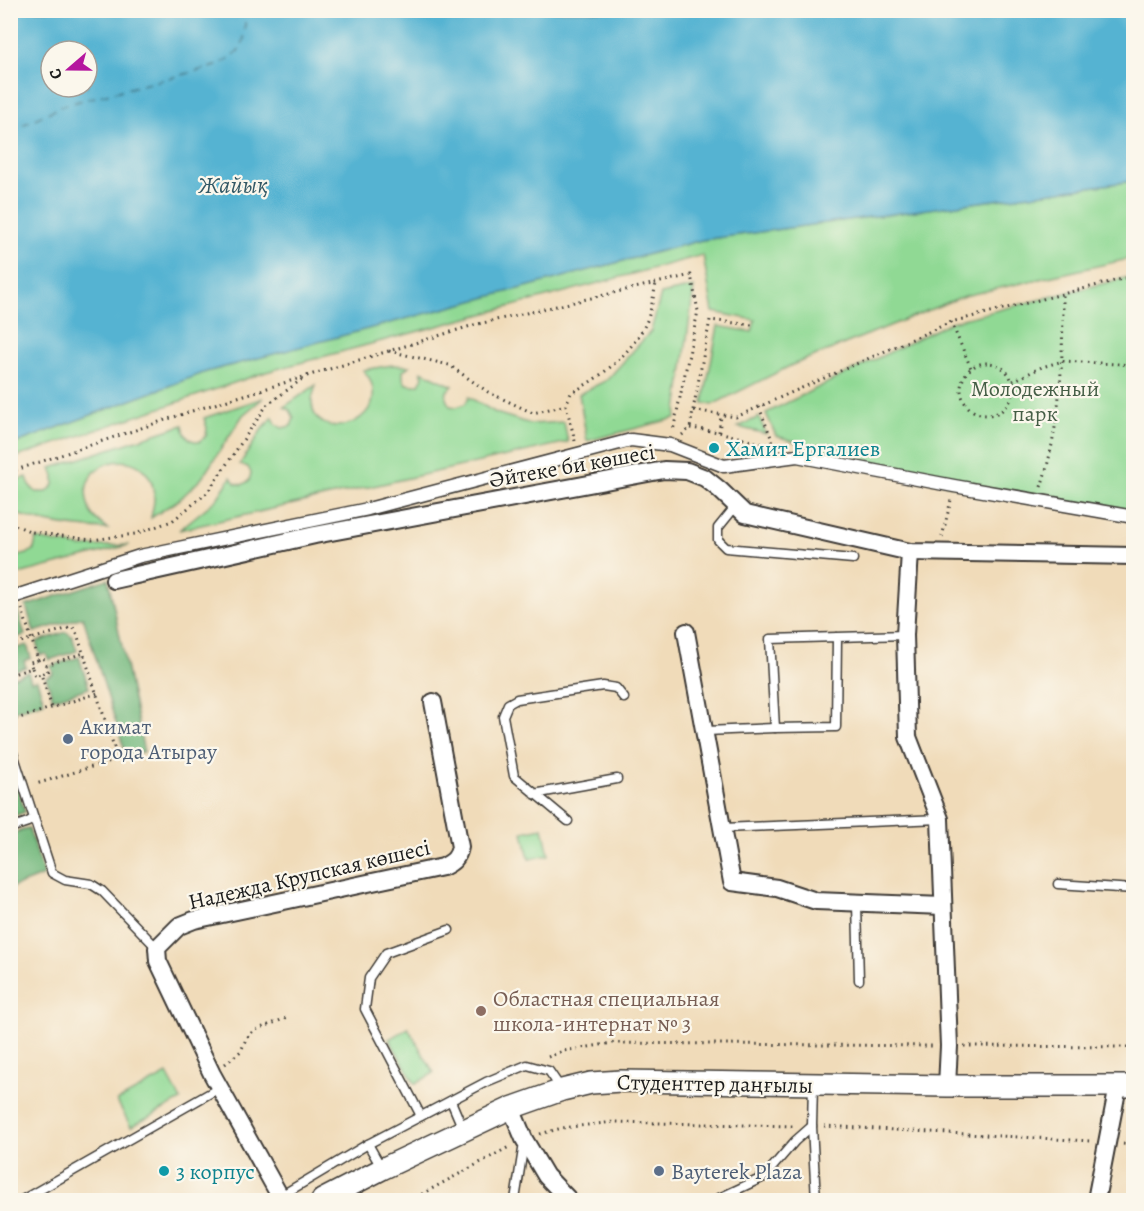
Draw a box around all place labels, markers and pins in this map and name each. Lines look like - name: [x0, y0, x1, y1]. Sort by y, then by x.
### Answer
- place label: Хамит Ергалиев: [726, 434, 880, 464]
- marker: Хамит Ергалиев: [707, 441, 721, 455]
- place label: Акимат города Атырау: [79, 712, 218, 767]
- marker: Акимат города Атырау: [61, 732, 75, 746]
- place label: Областная специальная школа-интернат № 3: [493, 984, 720, 1039]
- marker: Областная специальная школа-интернат № 3: [474, 1004, 488, 1018]
- place label: 3 корпус: [176, 1157, 255, 1187]
- place label: Bayterek Plaza: [671, 1157, 803, 1187]
- marker: 3 корпус: [157, 1164, 171, 1178]
- marker: Bayterek Plaza: [652, 1164, 666, 1178]

